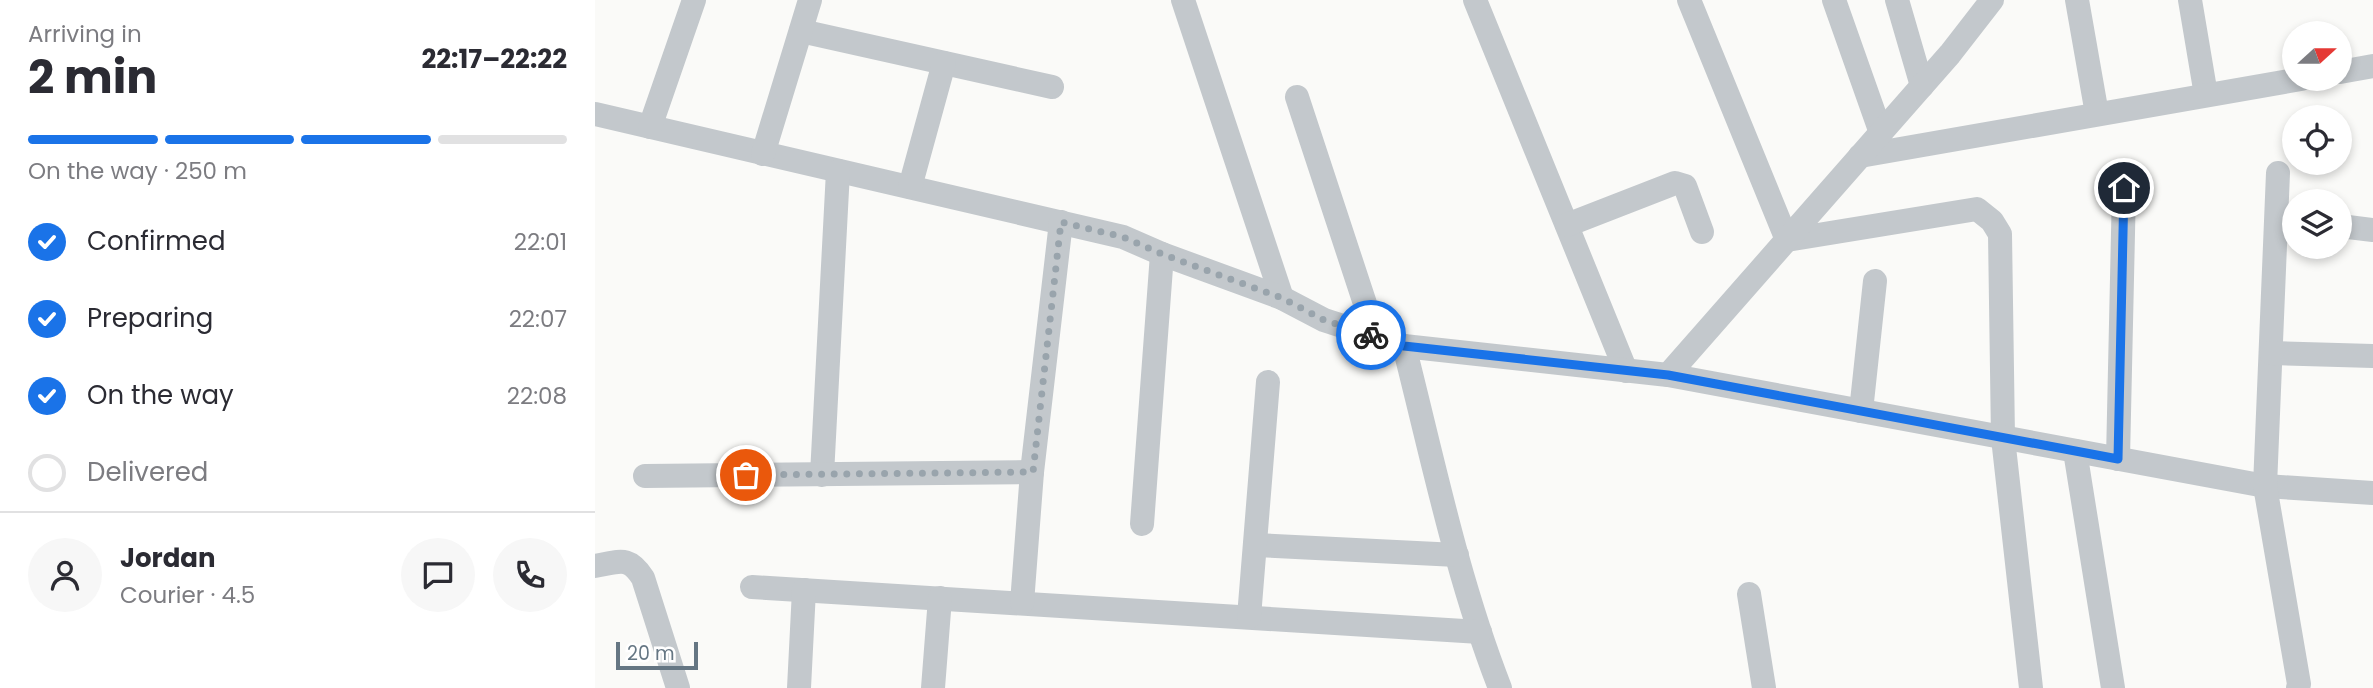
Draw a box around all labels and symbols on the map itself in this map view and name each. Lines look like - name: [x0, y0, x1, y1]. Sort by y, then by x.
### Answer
- north arrow: [2282, 21, 2352, 91]
- pin: [2094, 158, 2154, 218]
- courier: [1336, 300, 1406, 370]
- pin: [716, 445, 776, 505]
- scale bar: [616, 639, 698, 671]

